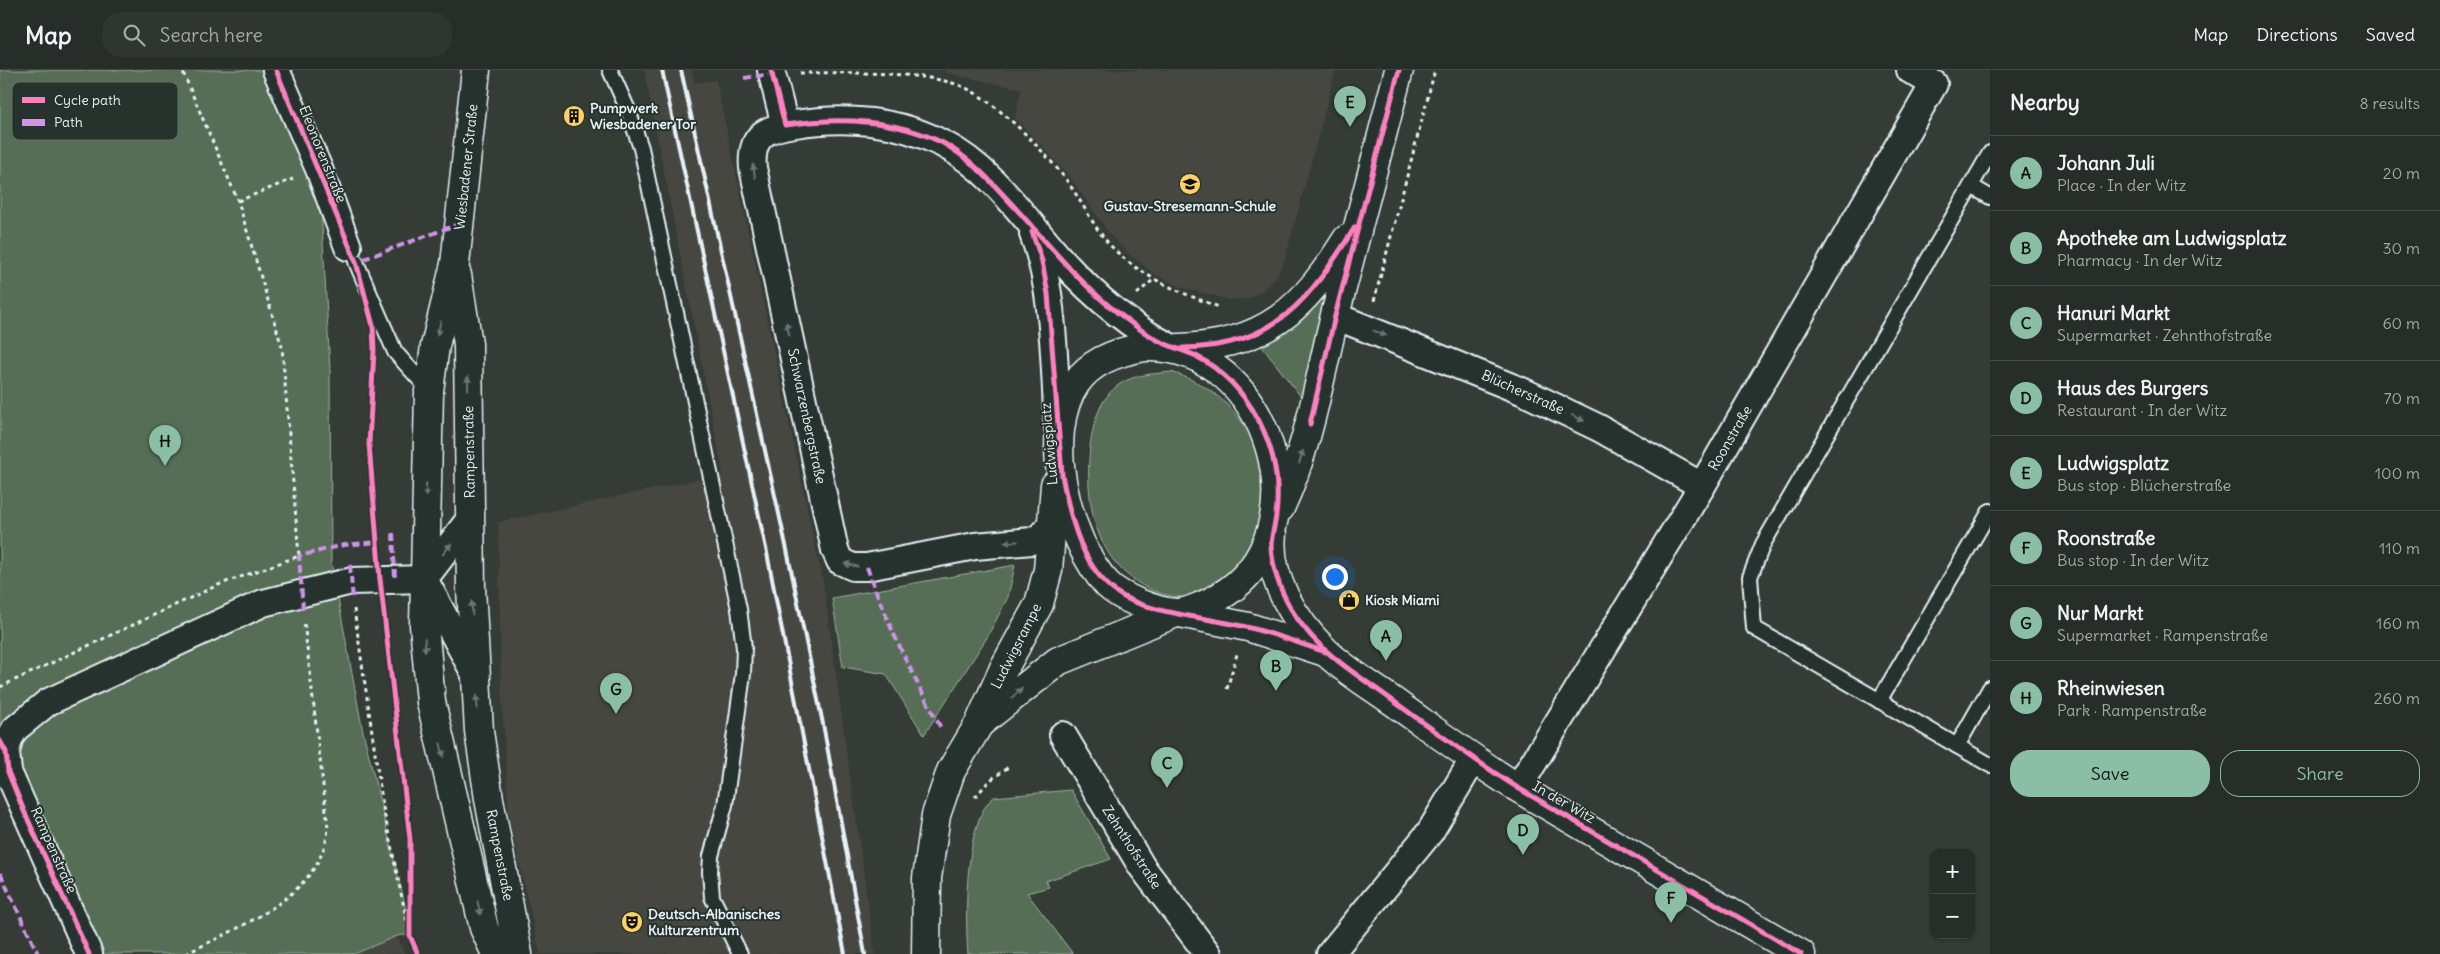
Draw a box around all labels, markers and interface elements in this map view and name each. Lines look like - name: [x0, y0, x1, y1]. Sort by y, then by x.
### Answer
- search box: [102, 12, 452, 57]
- text: Map: [25, 20, 72, 50]
- icon: search: [120, 21, 148, 49]
- text: Search here: [160, 23, 263, 47]
- text: Map: [2193, 23, 2228, 46]
- text: Directions: [2256, 23, 2338, 46]
- text: Saved: [2366, 23, 2415, 46]
- legend: [12, 82, 178, 140]
- pin: E: [1334, 86, 1366, 127]
- text: Nearby: [2010, 89, 2080, 116]
- text: Cycle path: [54, 91, 121, 109]
- text: 8 results: [2359, 93, 2420, 113]
- place label: Pumpwerk Wiesbadener Tor: [590, 99, 696, 133]
- street label: Eleonorenstraße: [295, 103, 351, 205]
- street label: Wiesbadener Straße: [450, 103, 482, 231]
- building icon: Pumpwerk Wiesbadener Tor: [562, 104, 586, 128]
- text: Path: [54, 113, 83, 131]
- text: Johann Juli: [2057, 151, 2155, 175]
- one-way arrow: [750, 162, 758, 178]
- text: A: [2021, 163, 2031, 183]
- text: 20 m: [2383, 163, 2420, 183]
- school or university icon: Gustav-Stresemann-Schule: [1178, 172, 1202, 196]
- text: Place · In der Witz: [2057, 175, 2186, 195]
- place label: Gustav-Stresemann-Schule: [1104, 197, 1277, 215]
- text: Apotheke am Ludwigsplatz: [2057, 226, 2287, 250]
- text: B: [2021, 238, 2031, 258]
- text: 30 m: [2383, 238, 2420, 258]
- text: Pharmacy · In der Witz: [2057, 250, 2222, 270]
- text: Hanuri Markt: [2057, 301, 2170, 325]
- text: C: [2021, 313, 2031, 333]
- text: 60 m: [2382, 313, 2420, 333]
- one-way arrow: [435, 321, 443, 336]
- one-way arrow: [784, 322, 792, 337]
- text: Supermarket · Zehnthofstraße: [2057, 325, 2272, 345]
- one-way arrow: [1373, 330, 1388, 338]
- street label: Schwarzenbergstraße: [784, 347, 830, 485]
- street label: Blücherstraße: [1479, 366, 1567, 418]
- one-way arrow: [464, 375, 472, 391]
- text: Haus des Burgers: [2057, 376, 2208, 400]
- text: D: [2020, 388, 2032, 408]
- text: 70 m: [2384, 388, 2420, 408]
- text: Restaurant · In der Witz: [2057, 400, 2227, 420]
- street label: Ludwigsplatz: [1036, 402, 1062, 486]
- street label: Roonstraße: [1704, 402, 1756, 474]
- street label: Rampenstraße: [459, 406, 479, 498]
- one-way arrow: [1571, 414, 1585, 422]
- pin: H: [149, 425, 181, 466]
- one-way arrow: [1297, 449, 1305, 464]
- text: Ludwigsplatz: [2057, 451, 2169, 475]
- text: E: [2021, 463, 2031, 483]
- text: 100 m: [2375, 463, 2420, 483]
- text: Bus stop · Blücherstraße: [2057, 475, 2231, 495]
- one-way arrow: [422, 482, 430, 498]
- text: Roonstraße: [2057, 526, 2155, 550]
- text: F: [2021, 538, 2031, 558]
- text: 110 m: [2379, 538, 2420, 558]
- one-way arrow: [1003, 539, 1019, 547]
- one-way arrow: [442, 542, 452, 556]
- text: Bus stop · In der Witz: [2057, 550, 2209, 570]
- one-way arrow: [844, 561, 859, 569]
- your location: [1322, 564, 1348, 590]
- shop icon: Kiosk Miami: [1337, 588, 1361, 612]
- place label: Kiosk Miami: [1365, 591, 1439, 609]
- one-way arrow: [468, 599, 476, 615]
- street label: Ludwigsrampe: [987, 600, 1045, 692]
- text: Nur Markt: [2057, 601, 2143, 625]
- text: G: [2020, 613, 2032, 633]
- text: 160 m: [2376, 613, 2420, 633]
- pin: A: [1370, 620, 1402, 661]
- text: Supermarket · Rampenstraße: [2057, 625, 2268, 645]
- one-way arrow: [421, 637, 429, 653]
- pin: B: [1260, 650, 1292, 691]
- pin: G: [600, 673, 632, 714]
- text: Rheinwiesen: [2057, 676, 2165, 700]
- one-way arrow: [1010, 687, 1022, 699]
- text: H: [2020, 688, 2032, 708]
- text: 260 m: [2374, 688, 2420, 708]
- one-way arrow: [473, 694, 481, 710]
- text: Park · Rampenstraße: [2057, 700, 2207, 720]
- one-way arrow: [438, 742, 446, 757]
- pin: C: [1151, 747, 1183, 788]
- button: Save: [2010, 750, 2210, 797]
- button: Share: [2220, 750, 2420, 797]
- street label: In der Witz: [1529, 777, 1599, 827]
- street label: Zehnthofstraße: [1098, 802, 1166, 892]
- street label: Rampenstraße: [27, 804, 81, 896]
- street label: Rampenstraße: [482, 808, 518, 902]
- pin: D: [1507, 814, 1539, 855]
- map controls: [1930, 849, 1975, 939]
- button: +: [1930, 849, 1975, 894]
- pin: F: [1655, 882, 1687, 923]
- button: −: [1930, 894, 1975, 939]
- one-way arrow: [475, 900, 483, 915]
- place label: Deutsch-Albanisches Kulturzentrum: [648, 905, 781, 939]
- theatre icon: Deutsch-Albanisches Kulturzentrum: [620, 910, 644, 934]

